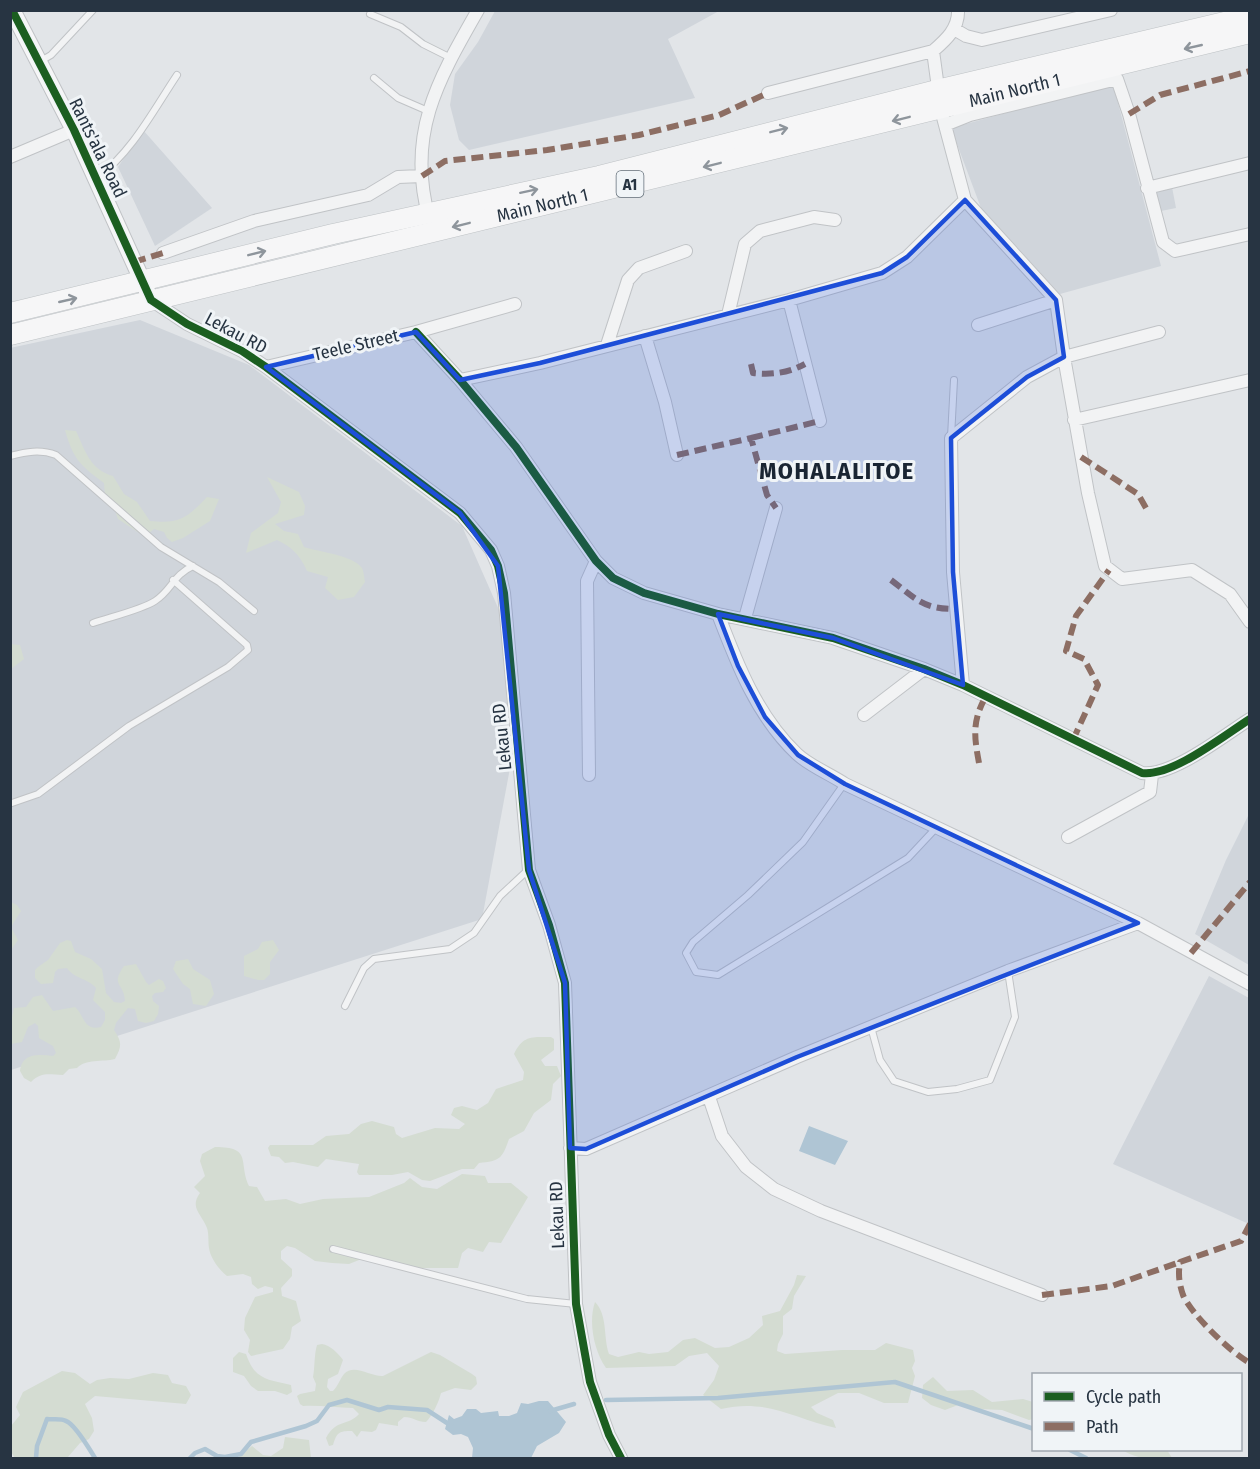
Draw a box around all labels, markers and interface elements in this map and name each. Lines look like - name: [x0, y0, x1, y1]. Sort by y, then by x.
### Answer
- one-way arrow: [1183, 41, 1202, 53]
- street label: Main North 1: [967, 69, 1063, 112]
- street label: Rants'ala Road: [64, 95, 132, 201]
- one-way arrow: [892, 114, 911, 126]
- one-way arrow: [770, 124, 789, 135]
- one-way arrow: [703, 159, 722, 171]
- road number: A1: [616, 171, 644, 197]
- street label: Main North 1: [495, 184, 590, 227]
- one-way arrow: [519, 184, 538, 196]
- one-way arrow: [452, 220, 471, 231]
- one-way arrow: [247, 247, 266, 258]
- one-way arrow: [58, 294, 77, 306]
- street label: Lekau RD: [201, 307, 271, 359]
- street label: Teele Street: [311, 324, 401, 366]
- district label: MOHALALITOE: [759, 457, 915, 485]
- street label: Lekau RD: [488, 702, 516, 772]
- street label: Lekau RD: [545, 1181, 569, 1249]
- legend: [1032, 1373, 1242, 1451]
- text: Cycle path: [1086, 1386, 1161, 1408]
- text: Path: [1086, 1416, 1119, 1438]

